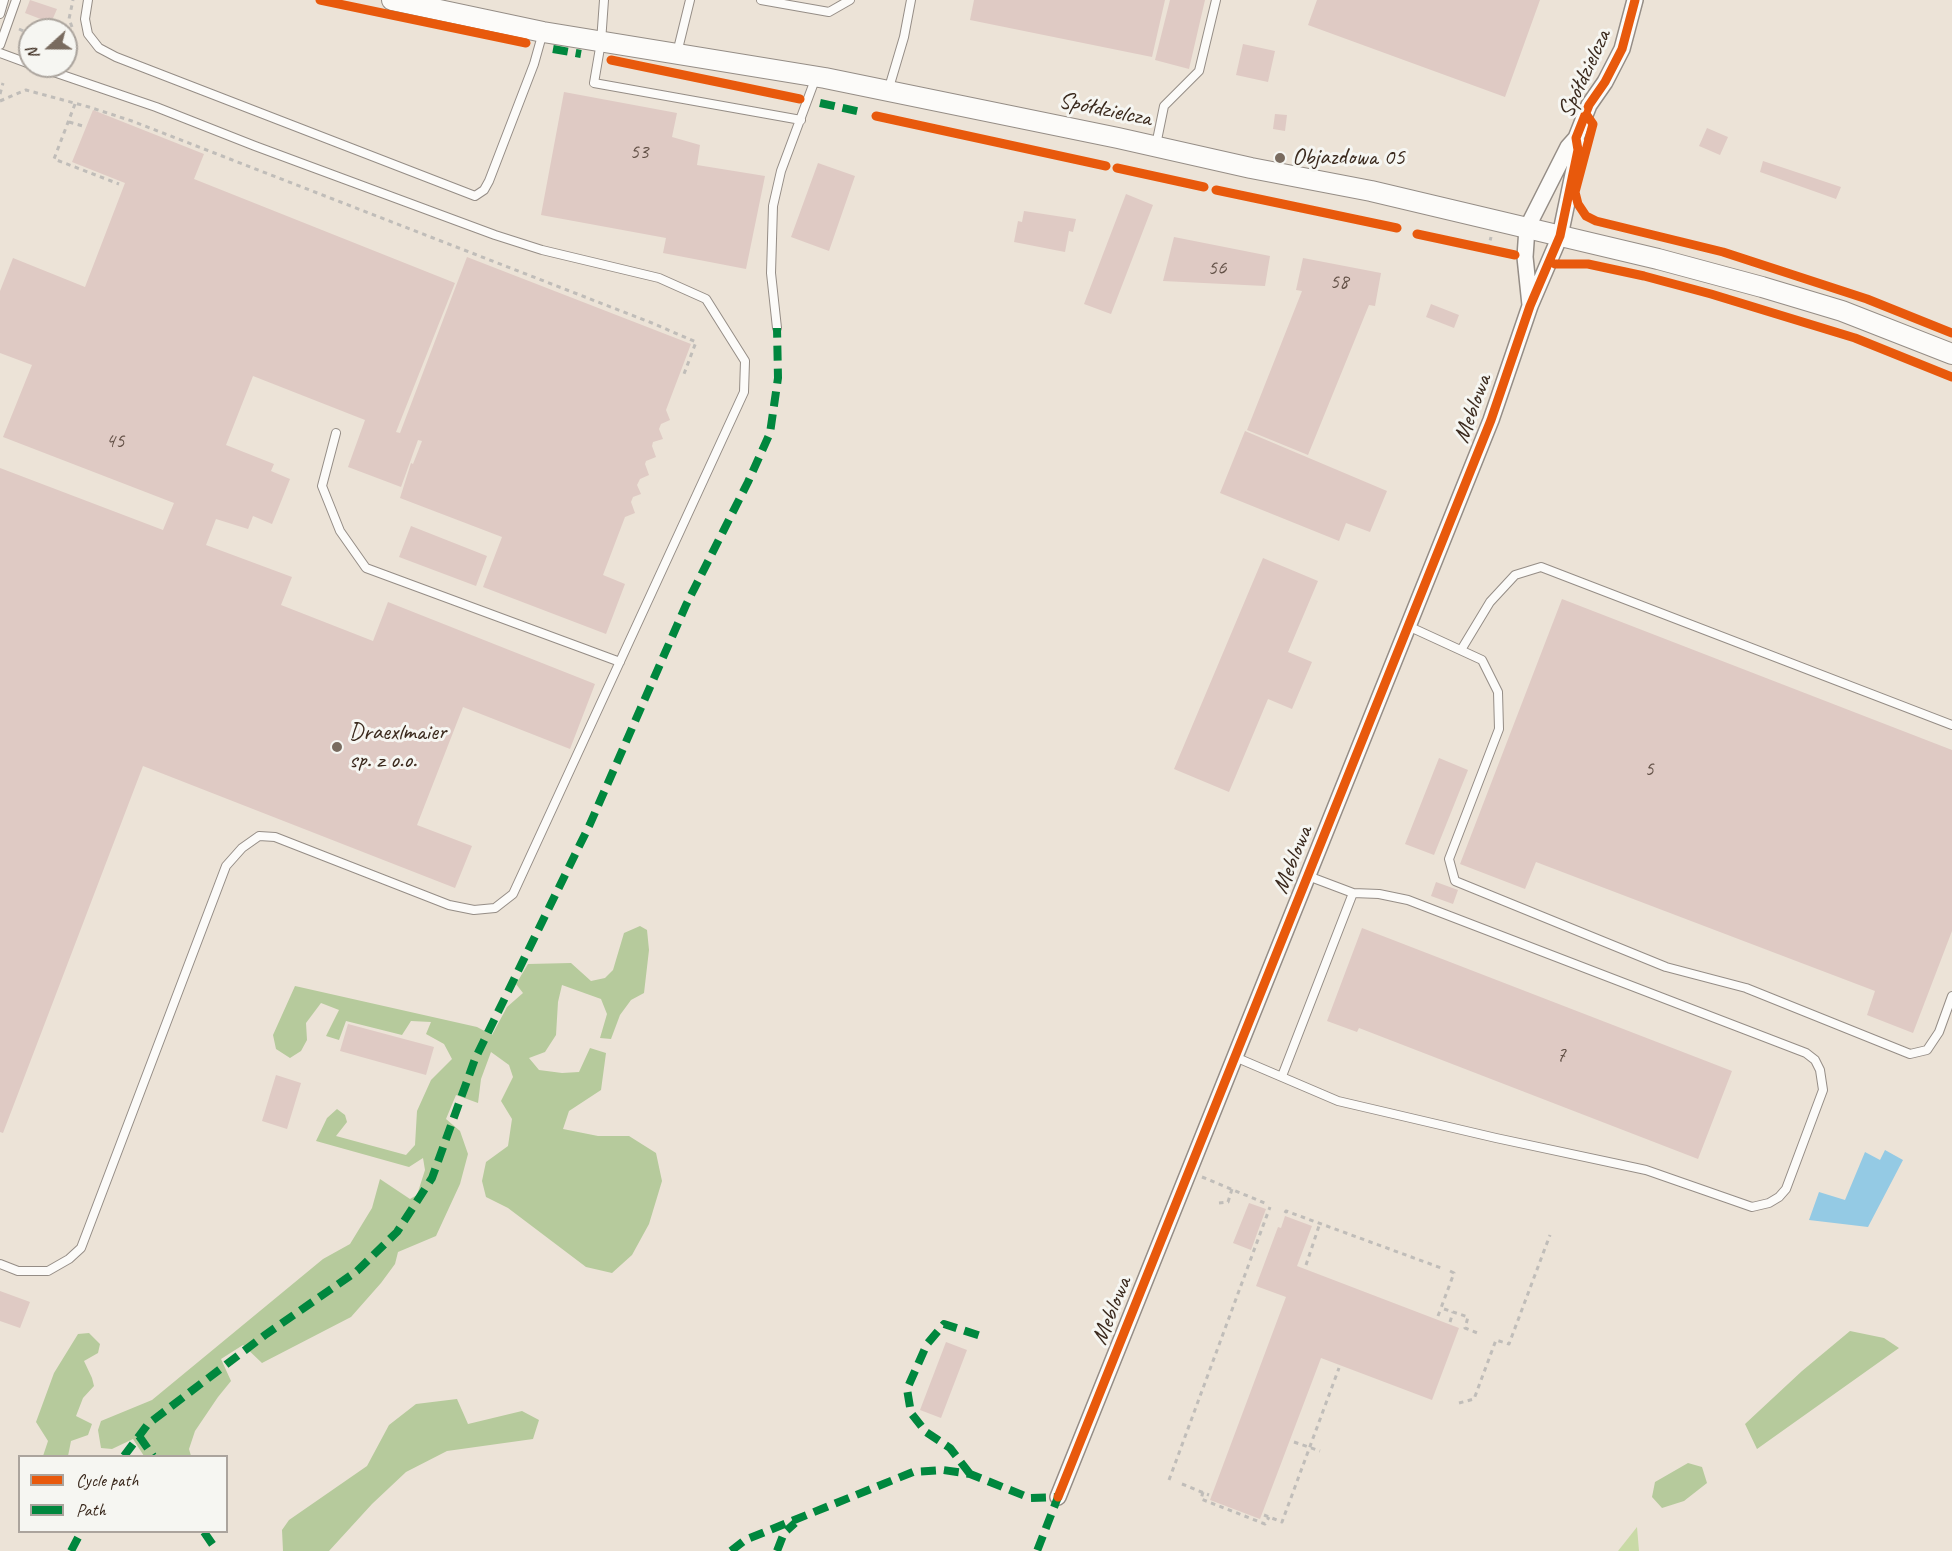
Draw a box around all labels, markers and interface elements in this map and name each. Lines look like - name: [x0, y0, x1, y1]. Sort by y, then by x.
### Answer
- north arrow: [18, 18, 78, 78]
- street label: Spółdzielcza: [1552, 25, 1618, 123]
- text: N: [22, 46, 44, 62]
- street label: Spółdzielcza: [1056, 86, 1154, 134]
- house number: 53: [630, 139, 648, 165]
- place label: Objazdowa 05: [1292, 144, 1405, 172]
- marker: Objazdowa 05: [1273, 151, 1287, 165]
- house number: 56: [1208, 255, 1226, 281]
- house number: 58: [1330, 269, 1348, 295]
- street label: Meblowa: [1447, 371, 1499, 447]
- house number: 45: [106, 428, 124, 454]
- place label: Draexlmaier sp. z o.o.: [349, 719, 446, 775]
- marker: Draexlmaier sp. z o.o.: [330, 740, 344, 754]
- house number: 5: [1644, 756, 1654, 782]
- street label: Meblowa: [1266, 822, 1320, 898]
- house number: 7: [1556, 1042, 1566, 1068]
- street label: Meblowa: [1085, 1273, 1139, 1349]
- legend: [18, 1455, 228, 1533]
- text: Cycle path: [76, 1469, 138, 1491]
- text: Path: [76, 1499, 106, 1521]

